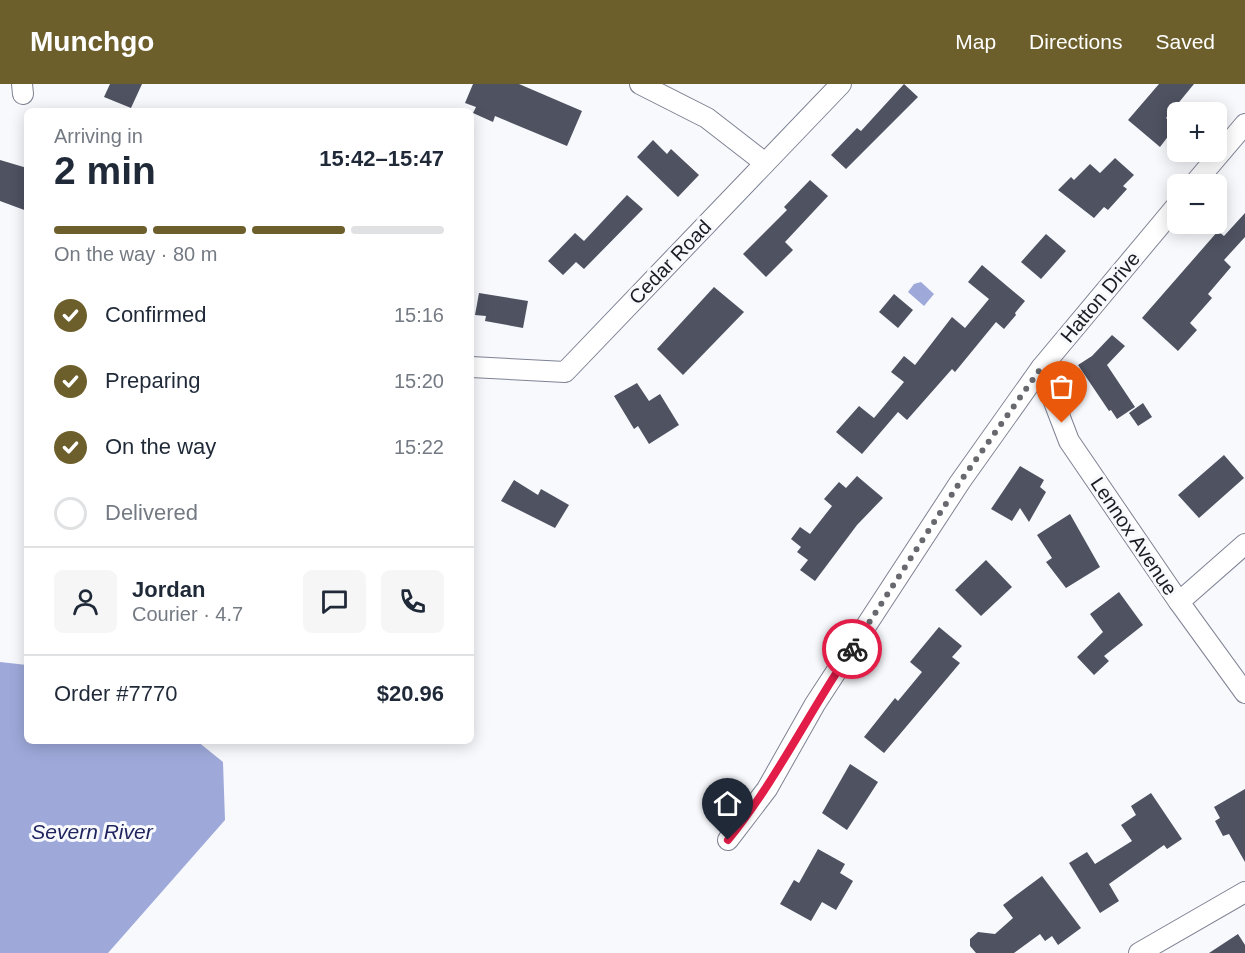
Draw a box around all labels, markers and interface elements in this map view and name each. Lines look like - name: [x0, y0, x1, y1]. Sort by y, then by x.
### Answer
- text: Munchgo: [30, 26, 154, 57]
- text: Map: [955, 30, 996, 53]
- text: Directions: [1029, 30, 1122, 53]
- text: Saved: [1155, 30, 1215, 53]
- map controls: [1167, 102, 1227, 234]
- button: +: [1167, 102, 1227, 162]
- text: Arriving in: [54, 125, 143, 147]
- text: 15:42–15:47: [319, 146, 444, 171]
- text: 2 min: [54, 149, 156, 192]
- button: −: [1167, 174, 1227, 234]
- street label: Cedar Road: [625, 216, 715, 308]
- text: On the way · 80 m: [54, 243, 217, 265]
- street label: Hatton Drive: [1056, 247, 1144, 347]
- icon: check: [54, 299, 87, 332]
- text: Confirmed: [105, 302, 206, 327]
- text: 15:16: [394, 304, 444, 326]
- pin: [1036, 361, 1087, 423]
- icon: check: [54, 365, 87, 398]
- text: Preparing: [105, 368, 200, 393]
- text: 15:20: [394, 370, 444, 392]
- icon: bag: [1045, 370, 1078, 403]
- icon: check: [54, 431, 87, 464]
- text: On the way: [105, 434, 216, 459]
- text: 15:22: [394, 436, 444, 458]
- street label: Lennox Avenue: [1086, 473, 1182, 599]
- text: Delivered: [105, 500, 198, 525]
- button: person: [54, 570, 117, 633]
- button: chat: [303, 570, 366, 633]
- button: phone: [381, 570, 444, 633]
- text: Jordan: [132, 577, 205, 602]
- text: Courier · 4.7: [132, 603, 243, 625]
- courier: [822, 619, 882, 679]
- icon: bike: [836, 633, 869, 666]
- text: Order #7770: [54, 681, 178, 706]
- text: $20.96: [377, 681, 444, 706]
- pin: [702, 778, 753, 840]
- icon: home: [711, 787, 744, 820]
- water label: Severn River: [31, 820, 154, 843]

